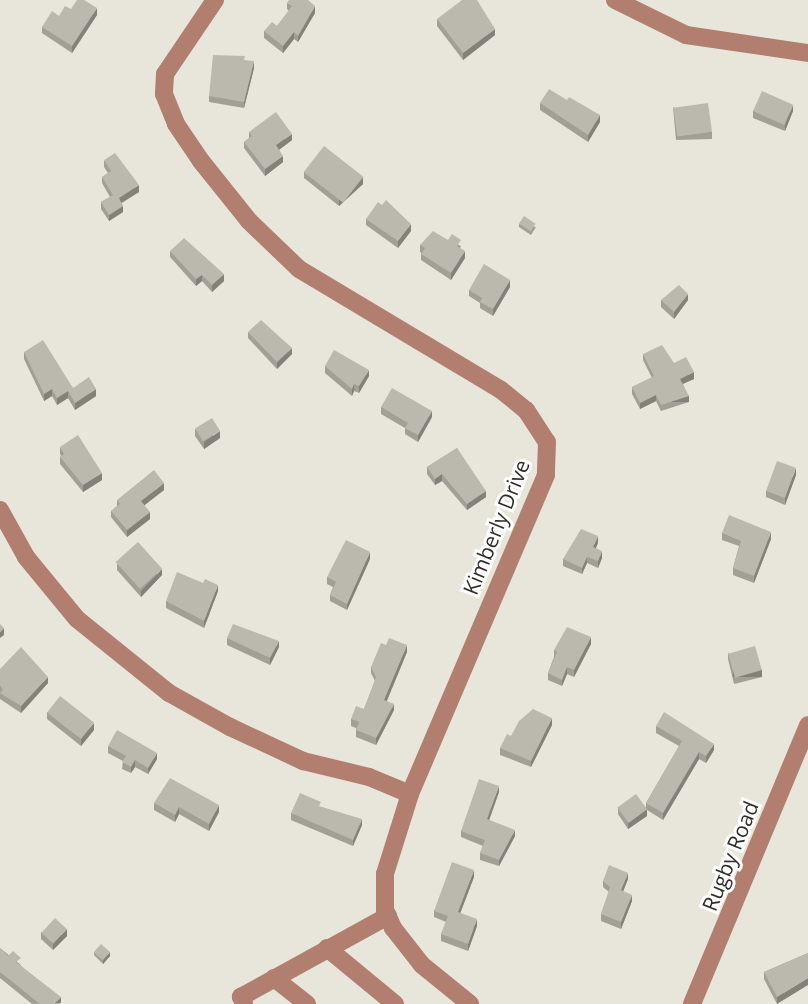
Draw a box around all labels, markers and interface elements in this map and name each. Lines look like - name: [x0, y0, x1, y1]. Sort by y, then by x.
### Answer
- street label: Kimberly Drive: [457, 456, 535, 598]
- street label: Rugby Road: [697, 797, 763, 915]

